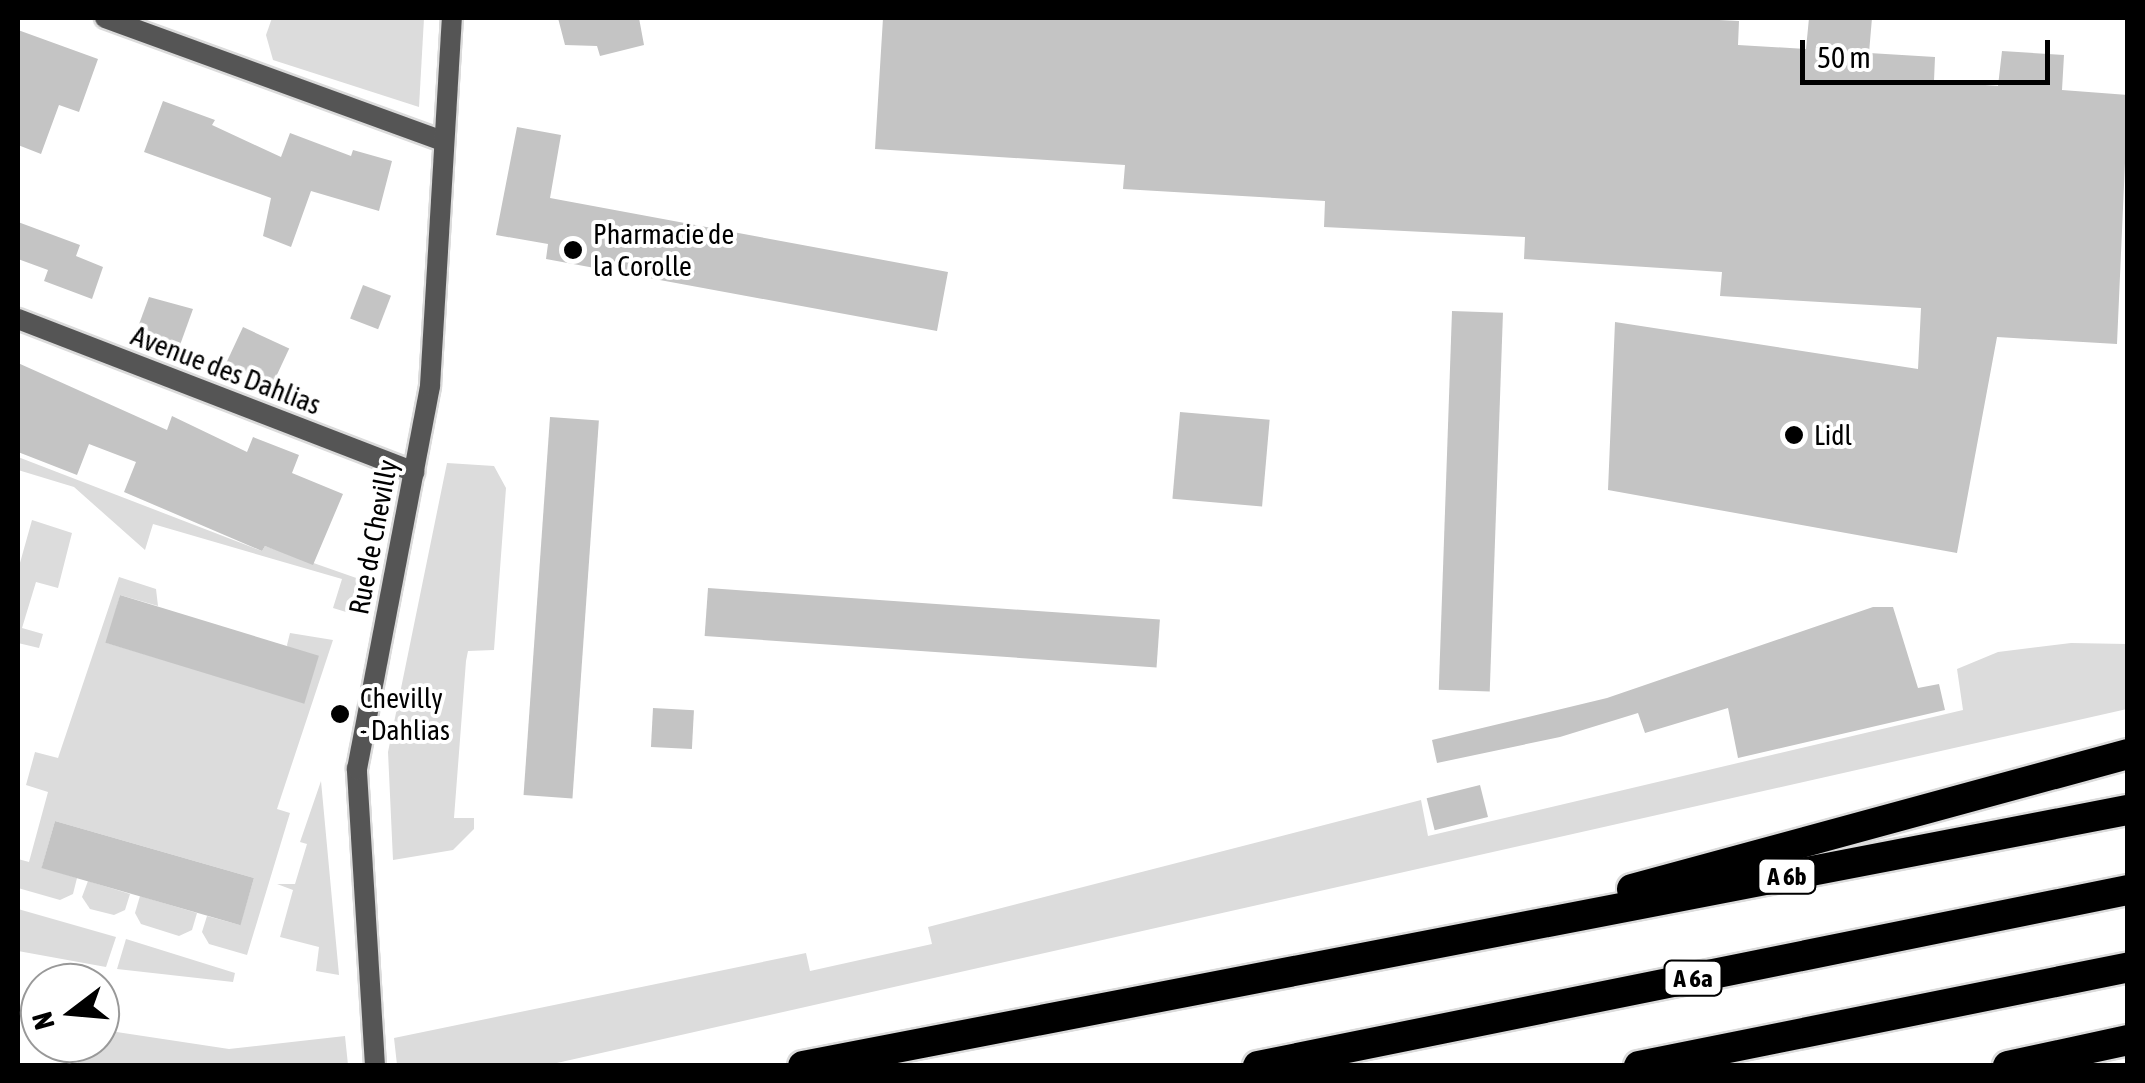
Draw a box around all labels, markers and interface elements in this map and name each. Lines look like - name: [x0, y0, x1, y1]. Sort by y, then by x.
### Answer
- scale bar: [1805, 20, 2055, 82]
- text: 50 m: [1817, 40, 1871, 74]
- place label: Pharmacie de la Corolle: [593, 217, 734, 283]
- marker: Pharmacie de la Corolle: [562, 239, 584, 261]
- street label: Avenue des Dahlias: [127, 318, 325, 422]
- place label: Lidl: [1814, 418, 1852, 452]
- marker: Lidl: [1783, 424, 1805, 446]
- street label: Rue de Chevilly: [342, 457, 404, 617]
- place label: Chevilly - Dahlias: [360, 681, 450, 747]
- marker: Chevilly - Dahlias: [329, 703, 351, 725]
- road number: A 6b: [1757, 856, 1817, 896]
- road number: A 6a: [1663, 958, 1723, 998]
- north arrow: [20, 963, 120, 1063]
- text: N: [25, 1008, 61, 1033]

